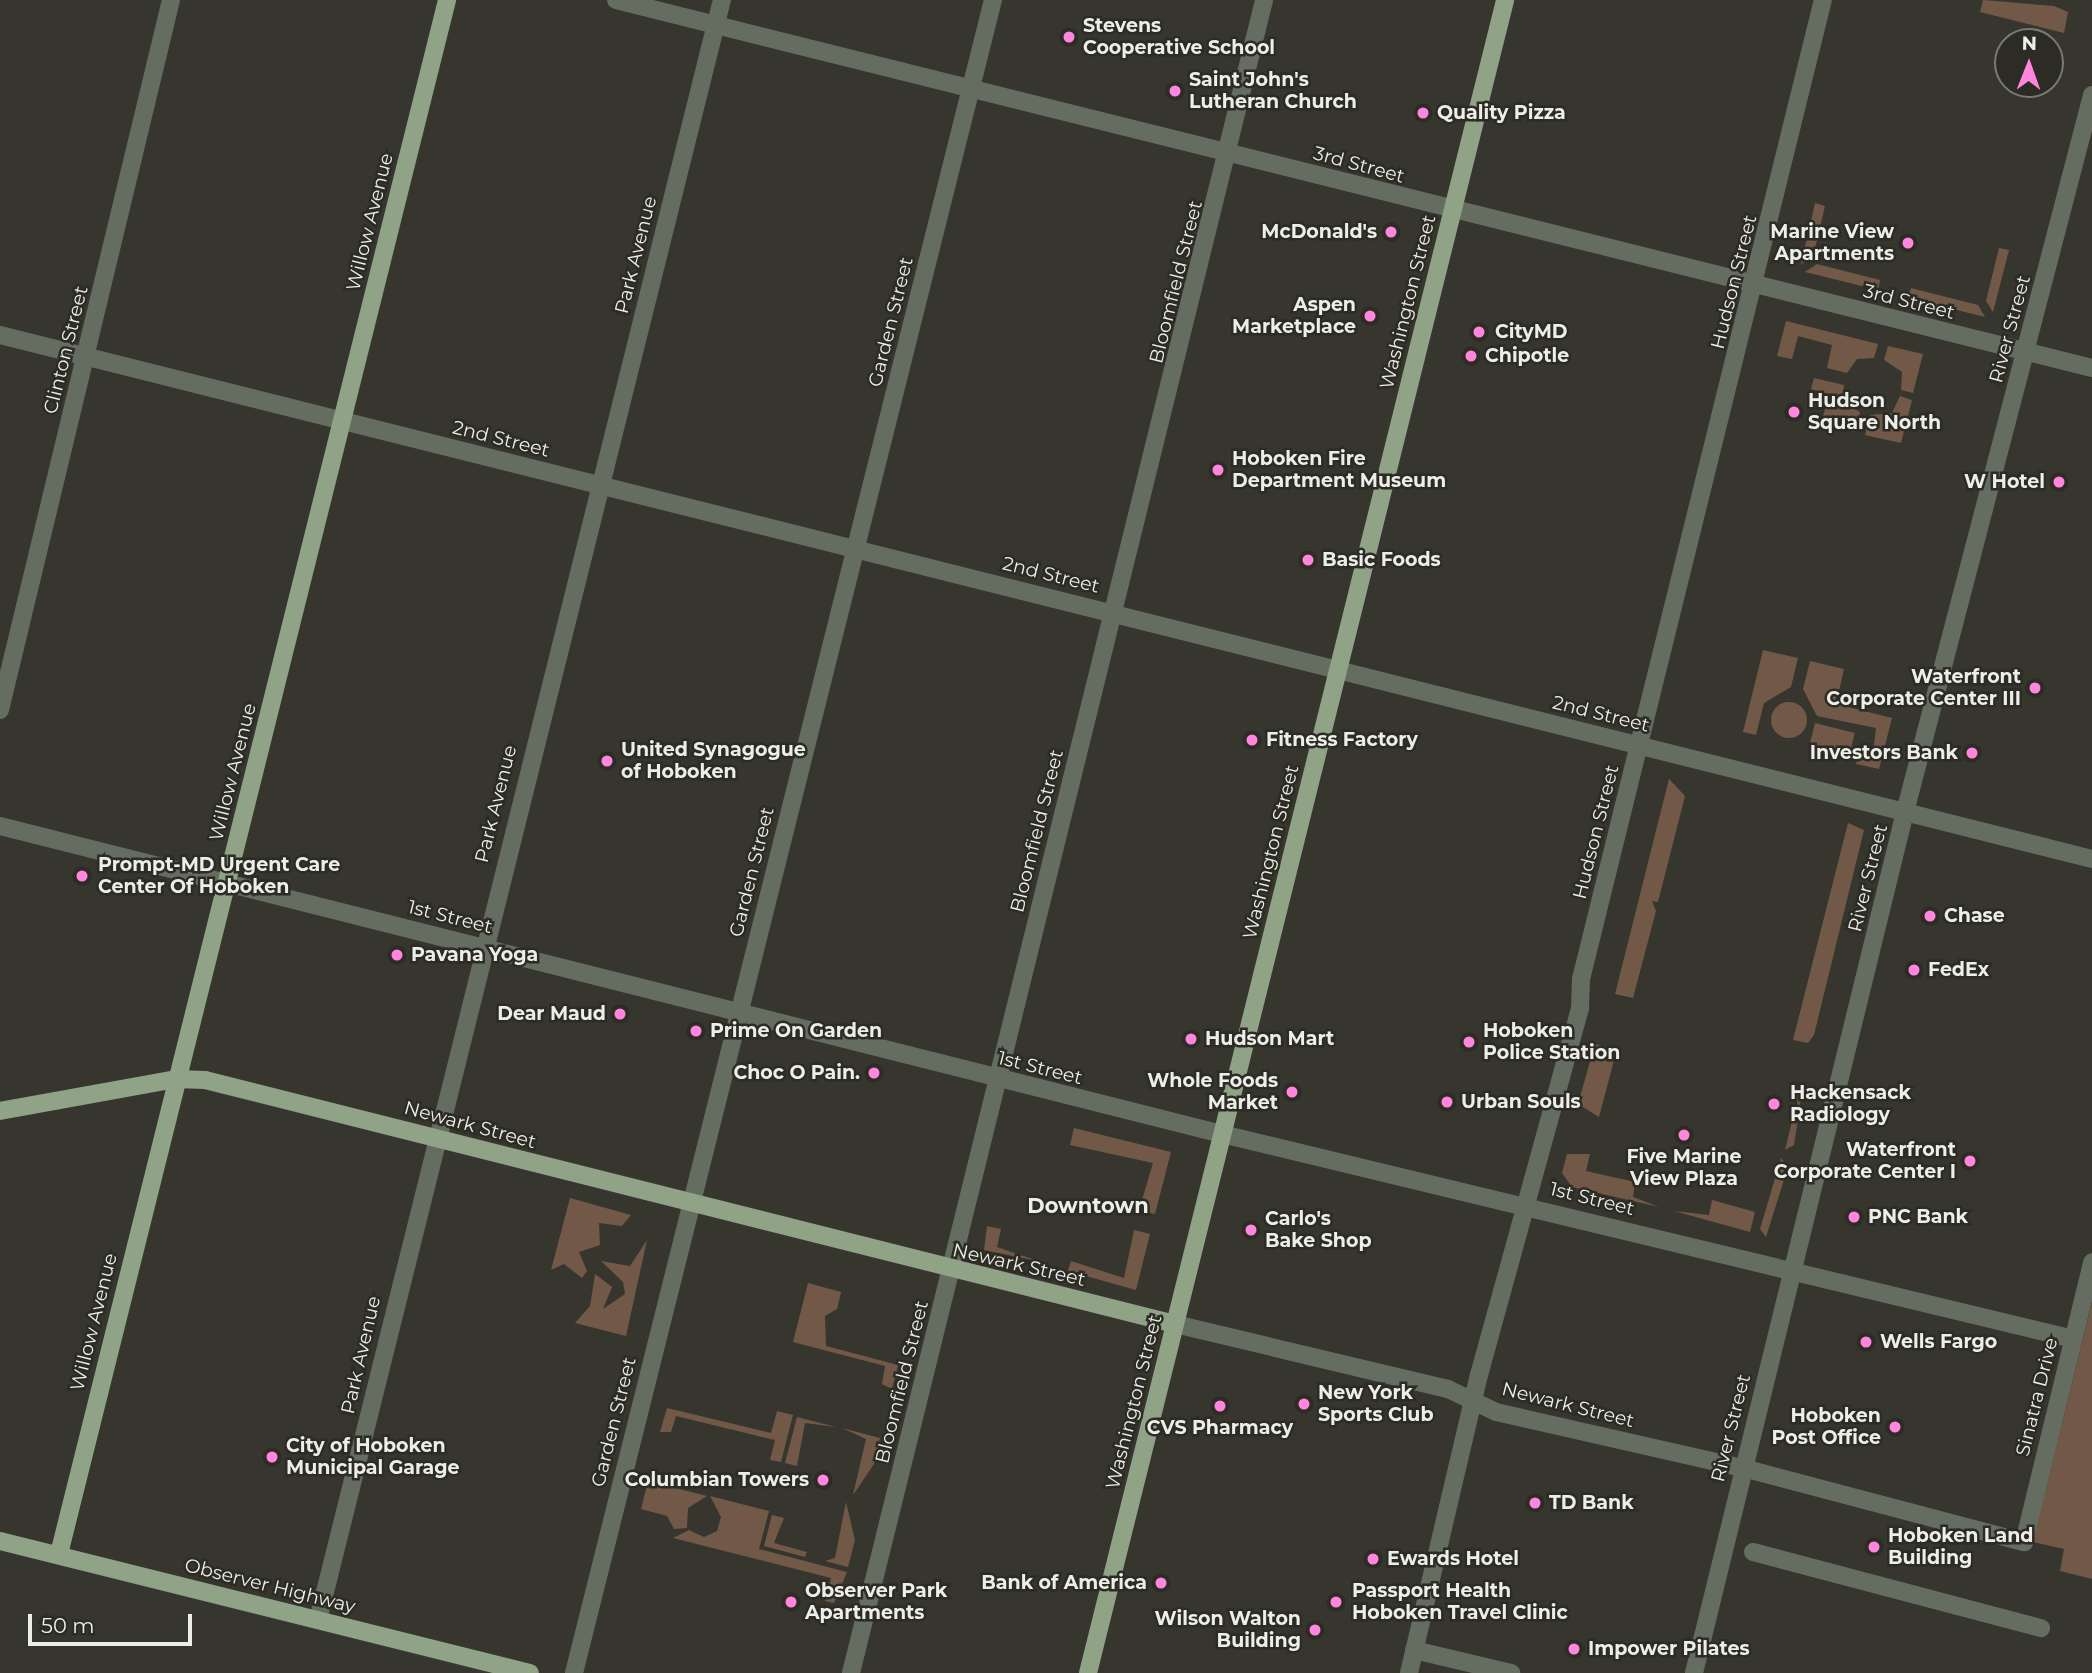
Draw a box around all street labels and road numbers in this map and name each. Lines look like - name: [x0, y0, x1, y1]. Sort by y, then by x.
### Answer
- street label: 3rd Street: [1311, 142, 1407, 188]
- street label: Willow Avenue: [342, 151, 398, 293]
- street label: Park Avenue: [610, 194, 662, 316]
- street label: Bloomfield Street: [1145, 198, 1207, 366]
- street label: Washington Street: [1375, 212, 1441, 392]
- street label: Hudson Street: [1706, 213, 1762, 351]
- street label: Garden Street: [864, 255, 918, 389]
- street label: River Street: [1985, 273, 2035, 385]
- street label: 3rd Street: [1861, 280, 1957, 324]
- street label: Clinton Street: [39, 284, 93, 416]
- street label: 2nd Street: [450, 416, 552, 462]
- street label: 2nd Street: [1000, 552, 1102, 598]
- street label: 2nd Street: [1550, 691, 1652, 737]
- street label: Willow Avenue: [205, 701, 261, 843]
- street label: Park Avenue: [470, 743, 522, 865]
- street label: Bloomfield Street: [1006, 747, 1068, 915]
- street label: Washington Street: [1238, 762, 1304, 942]
- street label: Hudson Street: [1568, 763, 1624, 901]
- street label: Garden Street: [725, 805, 779, 939]
- street label: River Street: [1844, 822, 1892, 934]
- street label: 1st Street: [405, 896, 495, 938]
- street label: 1st Street: [995, 1047, 1085, 1089]
- street label: Newark Street: [402, 1096, 538, 1154]
- street label: 1st Street: [1547, 1178, 1637, 1220]
- street label: Newark Street: [950, 1239, 1088, 1291]
- street label: Willow Avenue: [66, 1251, 122, 1393]
- street label: Park Avenue: [336, 1294, 386, 1416]
- street label: Bloomfield Street: [871, 1298, 933, 1466]
- street label: Washington Street: [1101, 1312, 1167, 1492]
- street label: Sinatra Drive: [2011, 1335, 2063, 1459]
- street label: Garden Street: [587, 1355, 641, 1489]
- street label: River Street: [1707, 1372, 1755, 1484]
- street label: Newark Street: [1499, 1378, 1637, 1432]
- street label: Observer Highway: [182, 1554, 358, 1618]

